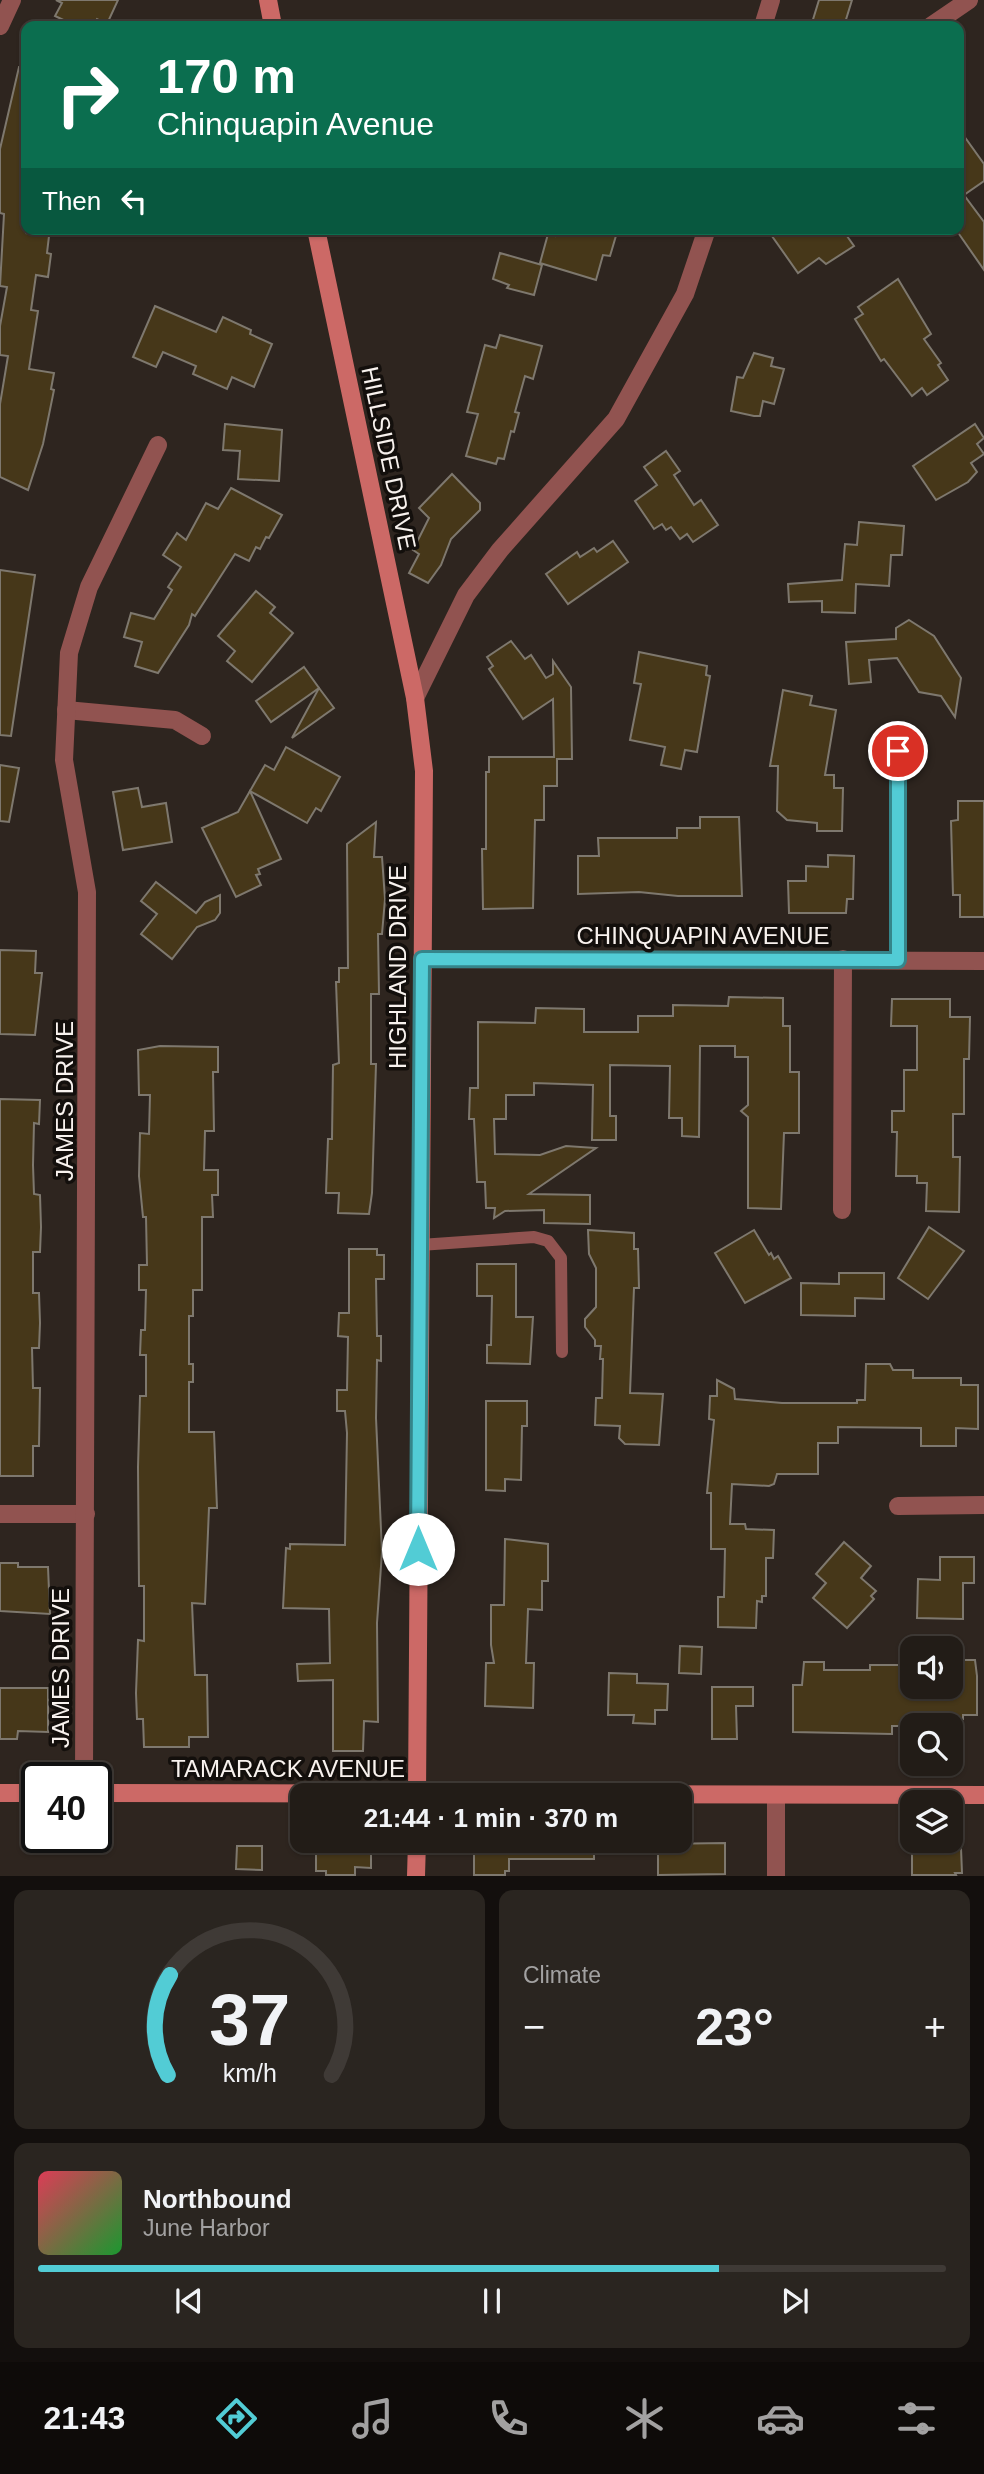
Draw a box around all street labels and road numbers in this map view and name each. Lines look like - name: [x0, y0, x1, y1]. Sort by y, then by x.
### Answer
- street label: HILLSIDE DRIVE: [356, 364, 422, 552]
- street label: HIGHLAND DRIVE: [384, 865, 411, 1069]
- street label: CHINQUAPIN AVENUE: [577, 922, 829, 949]
- street label: JAMES DRIVE: [51, 1021, 78, 1181]
- street label: JAMES DRIVE: [47, 1588, 74, 1748]
- street label: TAMARACK AVENUE: [171, 1755, 405, 1782]

